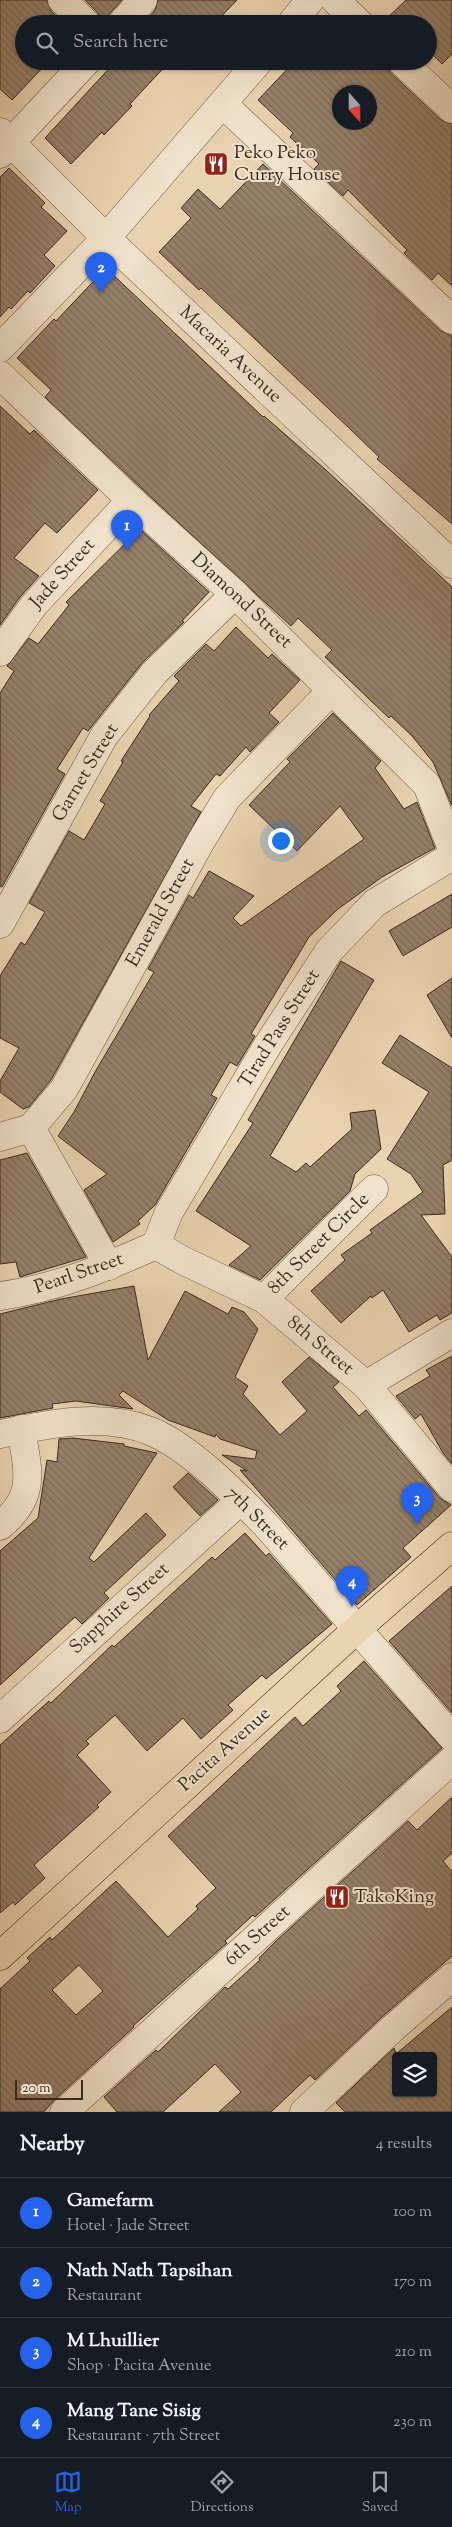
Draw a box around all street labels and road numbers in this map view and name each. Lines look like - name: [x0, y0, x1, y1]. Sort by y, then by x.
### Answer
- street label: Macaria Avenue: [173, 300, 288, 410]
- street label: Jade Street: [23, 532, 102, 616]
- street label: Diamond Street: [184, 547, 298, 656]
- street label: Garnet Street: [46, 718, 126, 827]
- street label: Emerald Street: [120, 853, 202, 972]
- street label: Tirad Pass Street: [233, 964, 328, 1094]
- street label: 8th Street Circle: [262, 1187, 376, 1301]
- street label: Pearl Street: [31, 1246, 128, 1302]
- street label: 8th Street: [281, 1310, 360, 1382]
- street label: 7th Street: [219, 1481, 295, 1557]
- street label: Sapphire Street: [64, 1556, 176, 1661]
- street label: Pacita Avenue: [173, 1701, 277, 1799]
- street label: 6th Street: [219, 1899, 297, 1973]

